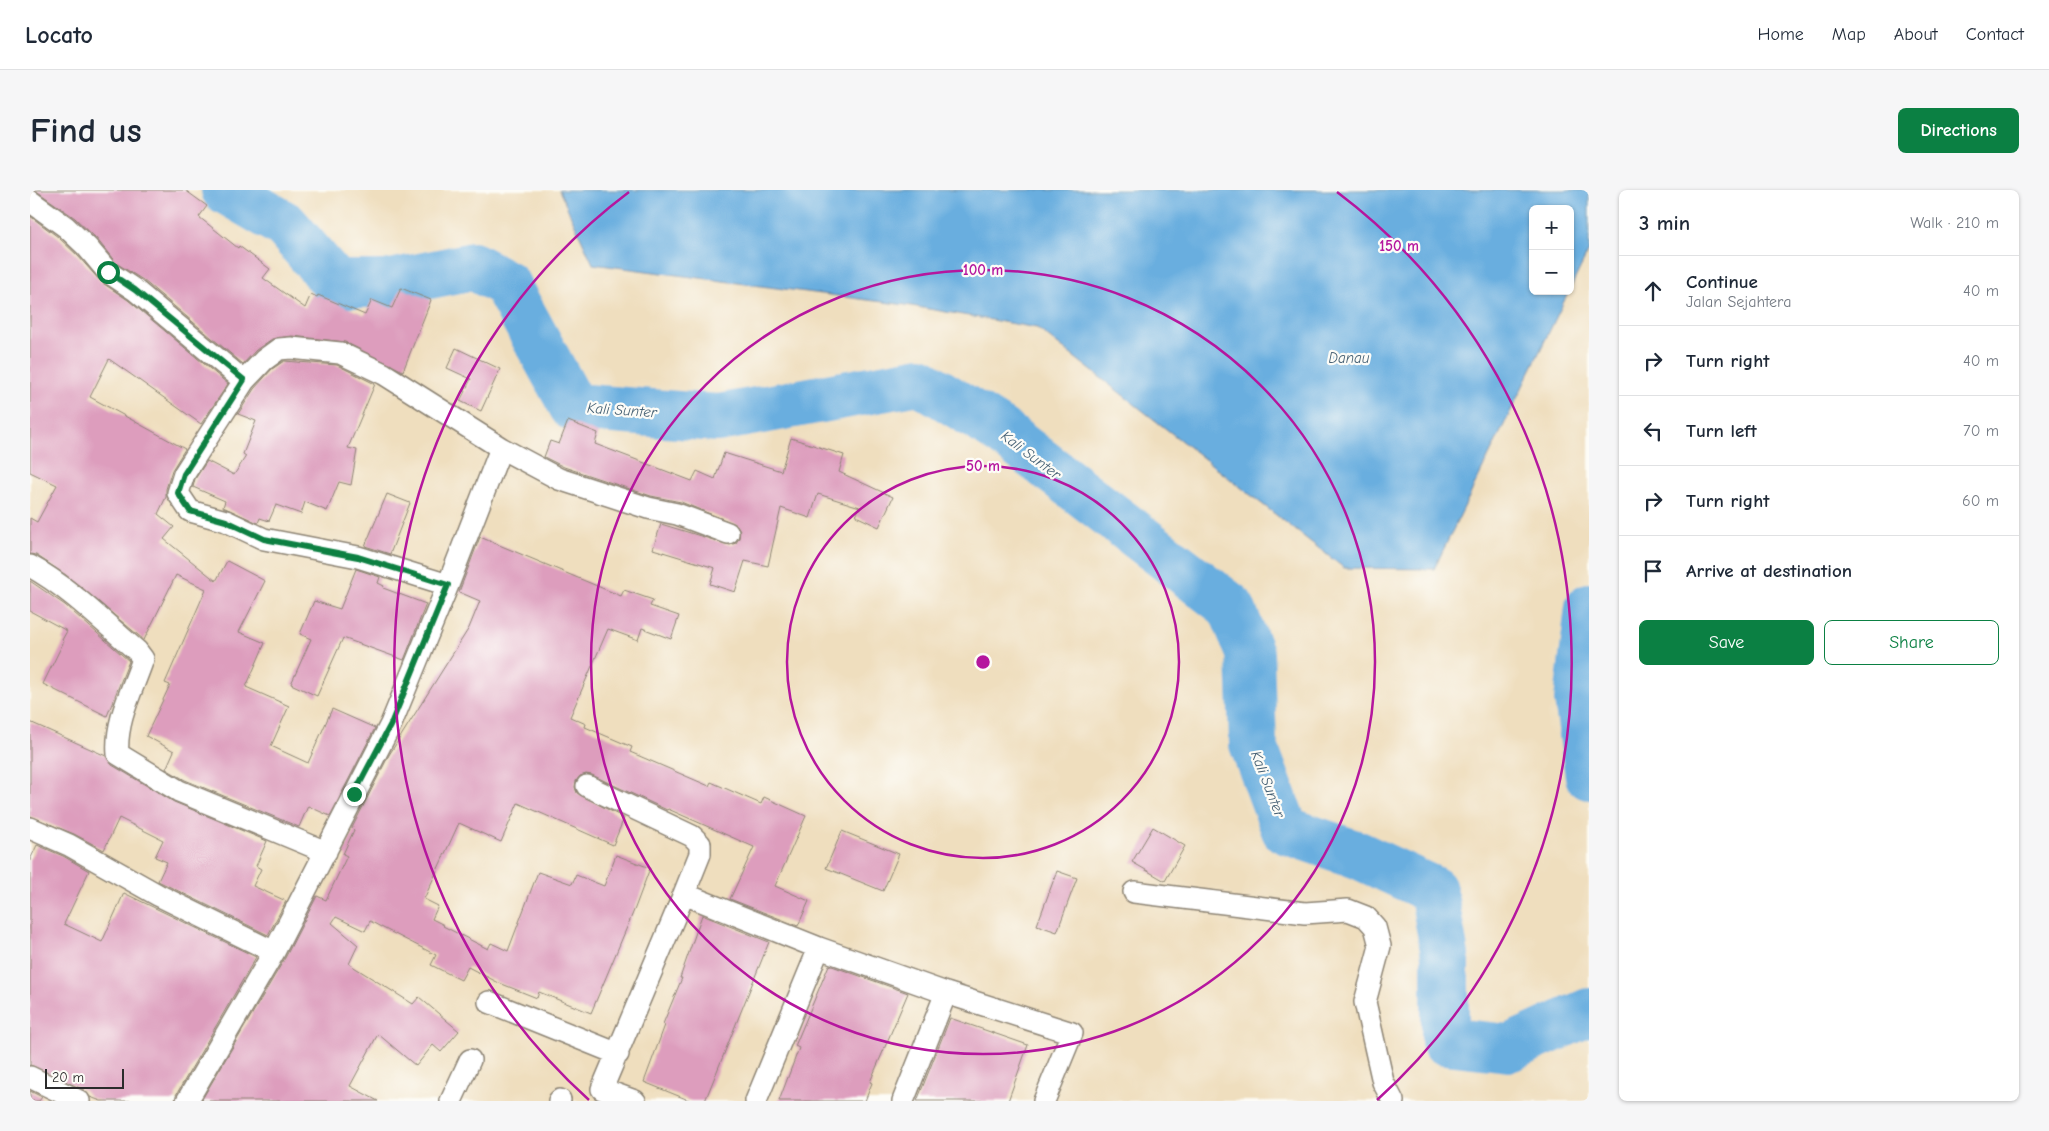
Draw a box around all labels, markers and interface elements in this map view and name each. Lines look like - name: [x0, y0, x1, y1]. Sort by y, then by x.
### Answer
- text: Locato: [25, 21, 93, 49]
- text: Home: [1757, 24, 1804, 45]
- text: Map: [1832, 24, 1866, 45]
- text: About: [1894, 24, 1938, 45]
- text: Contact: [1966, 24, 2024, 45]
- button: Directions: [1898, 108, 2019, 153]
- text: Find us: [30, 110, 142, 151]
- map controls: [1529, 205, 1574, 295]
- button: +: [1529, 205, 1574, 250]
- text: 3 min: [1639, 211, 1690, 235]
- text: Walk · 210 m: [1910, 214, 1999, 232]
- text: 150 m: [1379, 237, 1419, 255]
- button: −: [1529, 250, 1574, 295]
- route start: [97, 261, 120, 284]
- text: 100 m: [963, 261, 1003, 279]
- text: Continue: [1686, 271, 1758, 293]
- icon: ahead: [1639, 277, 1667, 305]
- text: 40 m: [1963, 282, 1999, 300]
- text: Jalan Sejahtera: [1686, 293, 1791, 311]
- icon: right: [1639, 347, 1667, 375]
- water label: Danau: [1328, 349, 1370, 367]
- text: Turn right: [1686, 350, 1770, 372]
- text: 40 m: [1963, 352, 1999, 370]
- water label: Kali Sunter: [586, 399, 659, 421]
- icon: left: [1639, 417, 1667, 445]
- text: Turn left: [1686, 420, 1757, 442]
- text: 70 m: [1963, 422, 1999, 440]
- water label: Kali Sunter: [998, 427, 1065, 484]
- text: 50 m: [966, 457, 1000, 475]
- icon: right: [1639, 487, 1667, 515]
- text: Turn right: [1686, 490, 1770, 512]
- text: 60 m: [1962, 492, 1999, 510]
- icon: arrive: [1639, 557, 1667, 585]
- text: Arrive at destination: [1686, 560, 1852, 582]
- button: Save: [1639, 620, 1814, 665]
- button: Share: [1824, 620, 1999, 665]
- centre of rings: [974, 653, 992, 671]
- water label: Kali Sunter: [1247, 748, 1289, 821]
- route end: [343, 783, 366, 806]
- scale bar: [45, 1066, 124, 1089]
- text: 20 m: [52, 1069, 84, 1086]

